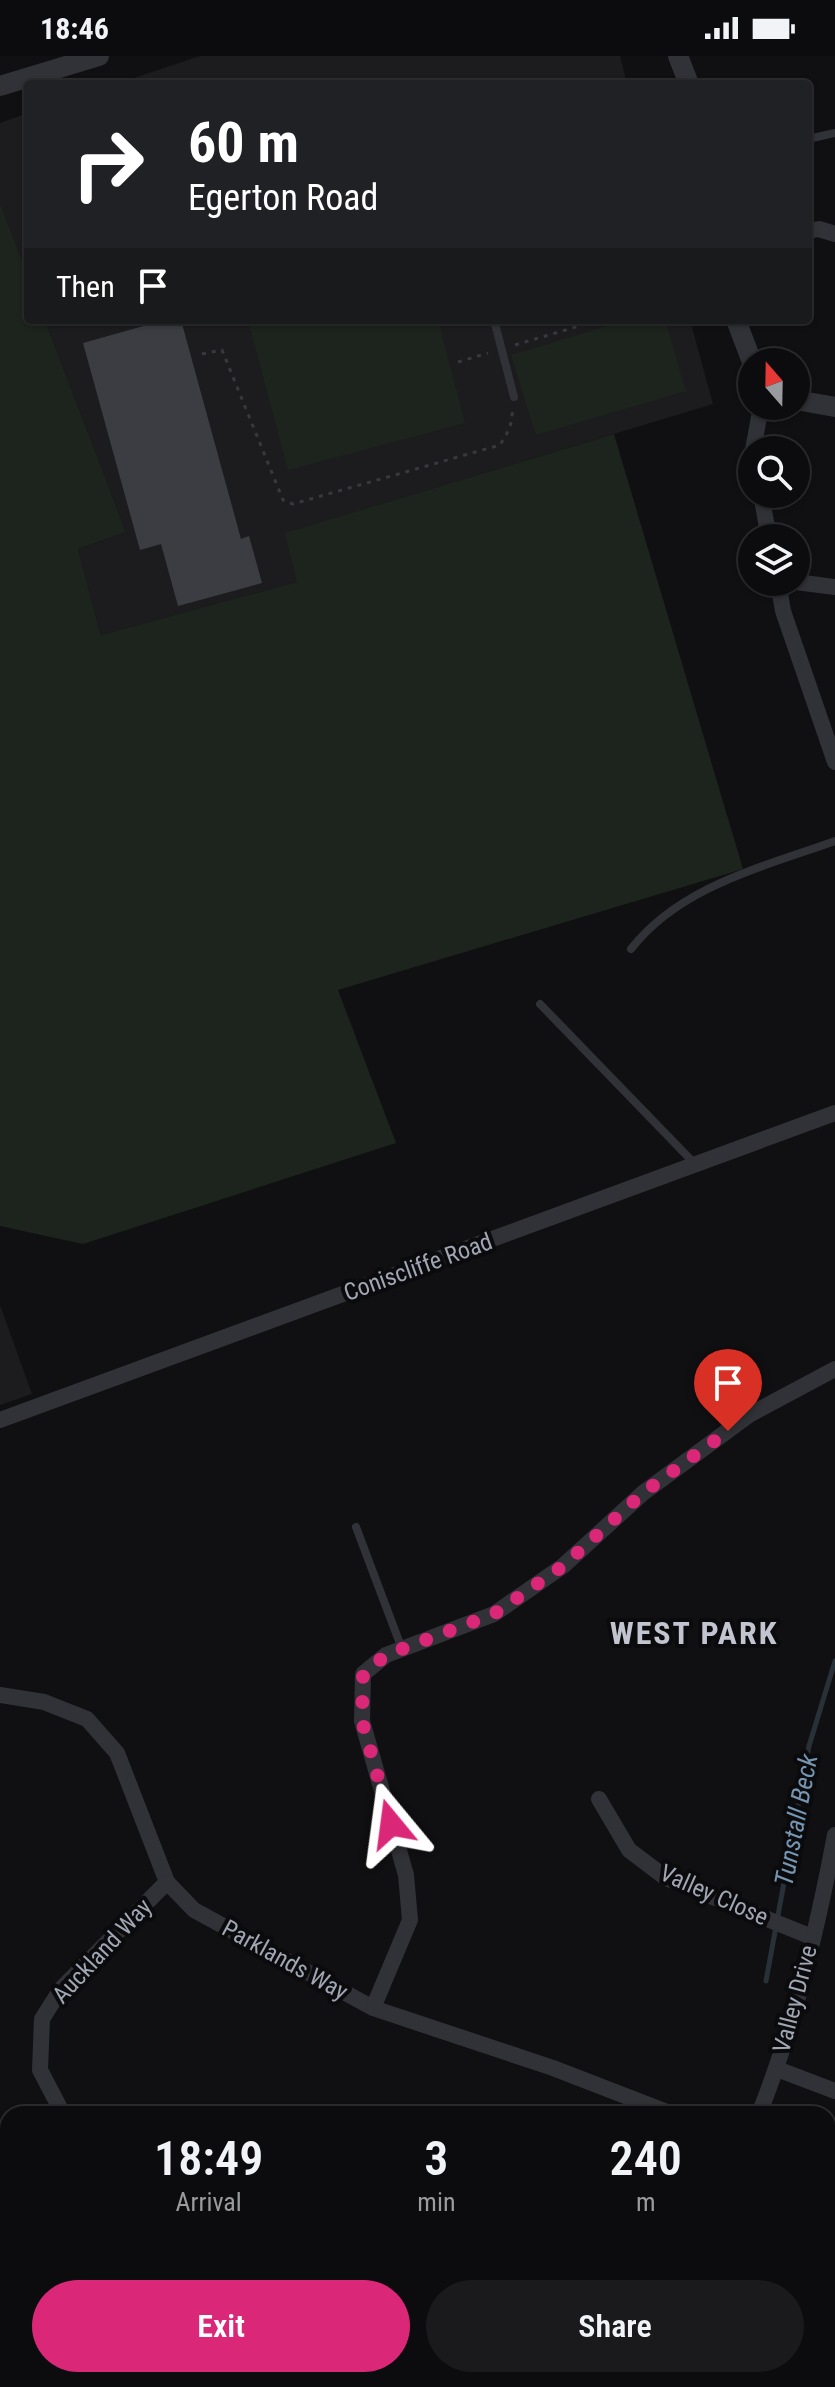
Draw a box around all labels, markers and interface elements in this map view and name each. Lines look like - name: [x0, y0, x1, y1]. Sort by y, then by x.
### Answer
- text: 18:46: [40, 11, 109, 46]
- text: 60 m: [188, 110, 299, 176]
- icon: right: [56, 112, 160, 216]
- text: Egerton Road: [188, 177, 378, 219]
- icon: arrive: [131, 264, 175, 308]
- text: Then: [56, 269, 115, 304]
- north arrow: [738, 348, 810, 420]
- map controls: [738, 348, 810, 596]
- button: search: [738, 436, 810, 508]
- button: layers: [738, 524, 810, 596]
- street label: Coniscliffe Road: [340, 1227, 496, 1307]
- pin: [694, 1349, 762, 1431]
- icon: arrive: [706, 1361, 750, 1405]
- district label: WEST PARK: [610, 1614, 778, 1652]
- water label: Tunstall Beck: [769, 1751, 824, 1888]
- position arrow: [349, 1782, 433, 1866]
- street label: Valley Close: [656, 1859, 772, 1931]
- street label: Auckland Way: [47, 1893, 157, 2009]
- street label: Parklands Way: [217, 1914, 353, 2006]
- street label: Valley Drive: [767, 1942, 823, 2056]
- text: 18:49: [154, 2130, 263, 2187]
- text: 3: [424, 2130, 448, 2187]
- text: 240: [610, 2130, 682, 2187]
- text: Arrival: [176, 2187, 242, 2217]
- text: min: [417, 2187, 455, 2217]
- text: m: [636, 2187, 656, 2217]
- button: Exit: [32, 2280, 410, 2372]
- button: Share: [426, 2280, 804, 2372]

